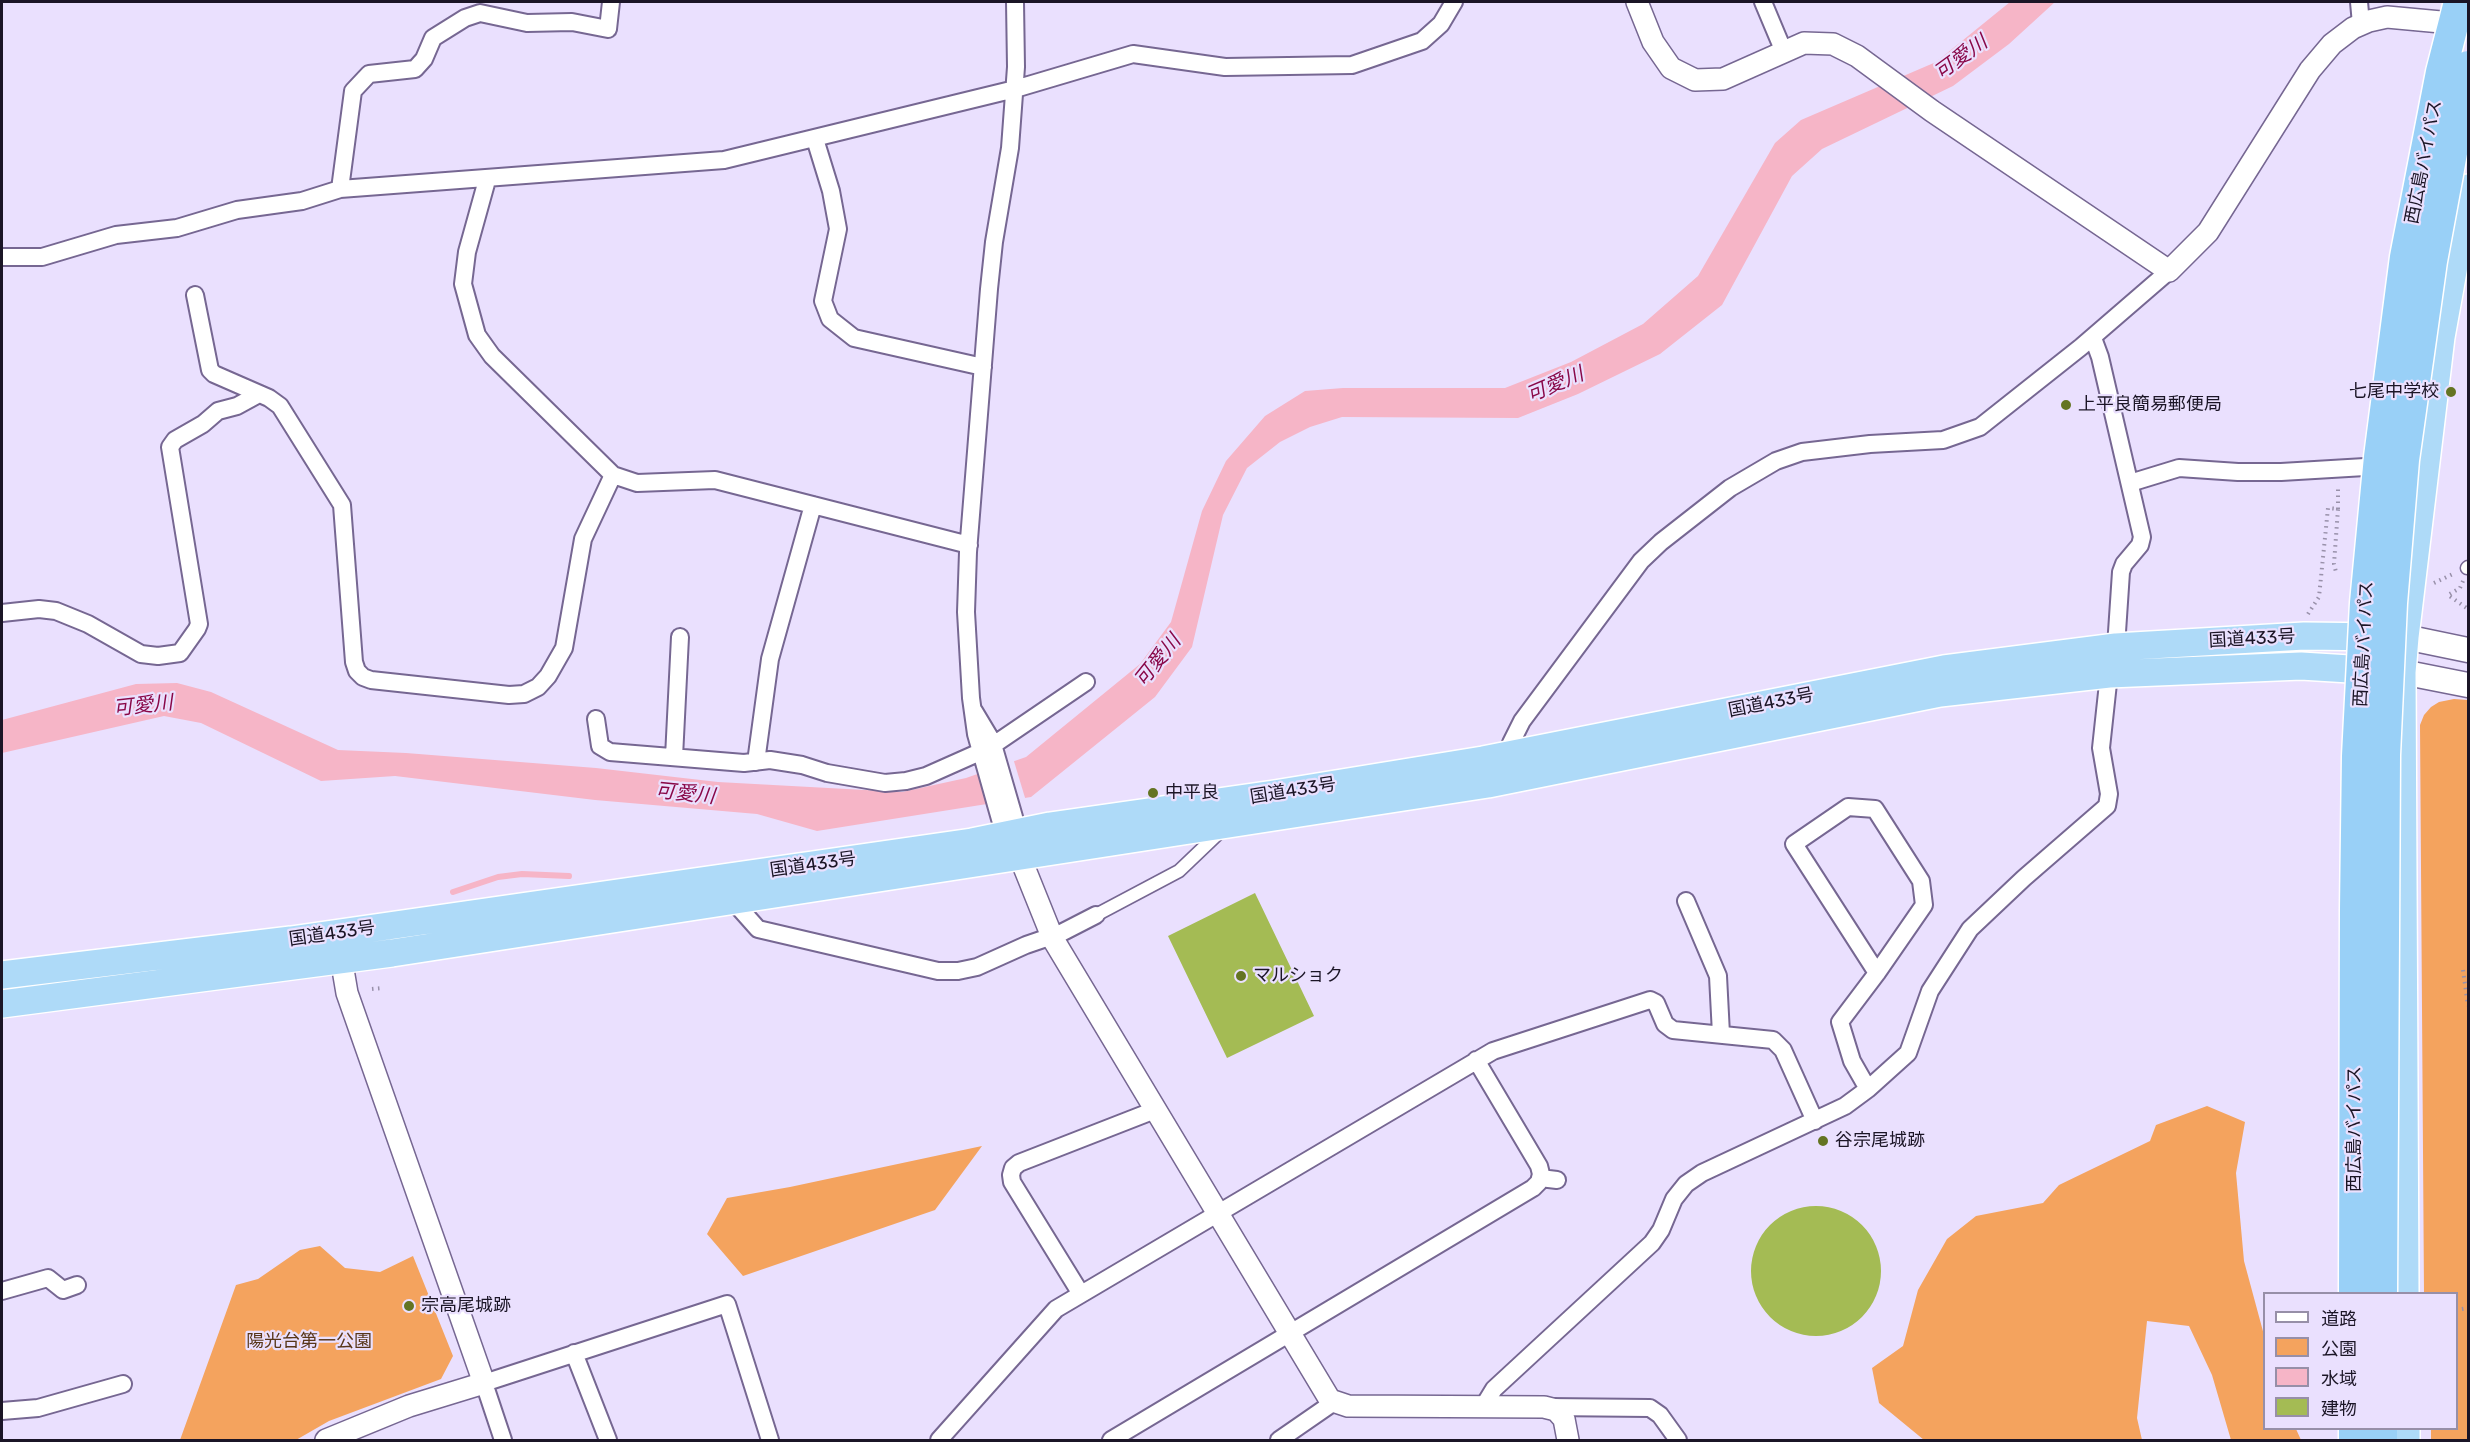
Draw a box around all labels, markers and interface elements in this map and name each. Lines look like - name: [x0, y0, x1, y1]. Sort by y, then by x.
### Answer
- water label: 可愛川: [1930, 31, 1992, 85]
- street label: 西広島バイパス: [2401, 98, 2447, 226]
- water label: 可愛川: [1523, 362, 1587, 408]
- place label: 七尾中学校: [2349, 381, 2439, 403]
- marker: 七尾中学校: [2444, 385, 2458, 399]
- place label: 上平良簡易郵便局: [2078, 394, 2222, 416]
- marker: 上平良簡易郵便局: [2059, 398, 2073, 412]
- street label: 西広島バイパス: [2350, 581, 2378, 707]
- street label: 国道433号: [2208, 626, 2296, 652]
- water label: 可愛川: [1130, 630, 1186, 692]
- street label: 国道433号: [1726, 684, 1816, 722]
- water label: 可愛川: [112, 691, 174, 721]
- street label: 国道433号: [1248, 774, 1338, 808]
- water label: 可愛川: [654, 779, 716, 809]
- place label: 中平良: [1165, 782, 1219, 804]
- marker: 中平良: [1146, 786, 1160, 800]
- street label: 国道433号: [769, 848, 857, 882]
- street label: 国道433号: [288, 917, 376, 951]
- place label: マルショク: [1253, 965, 1343, 987]
- marker: マルショク: [1234, 969, 1248, 983]
- street label: 西広島バイパス: [2344, 1066, 2366, 1192]
- place label: 谷宗尾城跡: [1835, 1130, 1925, 1152]
- marker: 谷宗尾城跡: [1816, 1134, 1830, 1148]
- legend: [2263, 1292, 2458, 1430]
- place label: 宗高尾城跡: [421, 1295, 511, 1317]
- marker: 宗高尾城跡: [402, 1299, 416, 1313]
- text: 道路: [2321, 1308, 2357, 1330]
- park label: 陽光台第一公園: [246, 1331, 372, 1353]
- text: 公園: [2321, 1338, 2357, 1360]
- text: 水域: [2321, 1368, 2357, 1390]
- text: 建物: [2321, 1398, 2357, 1420]

